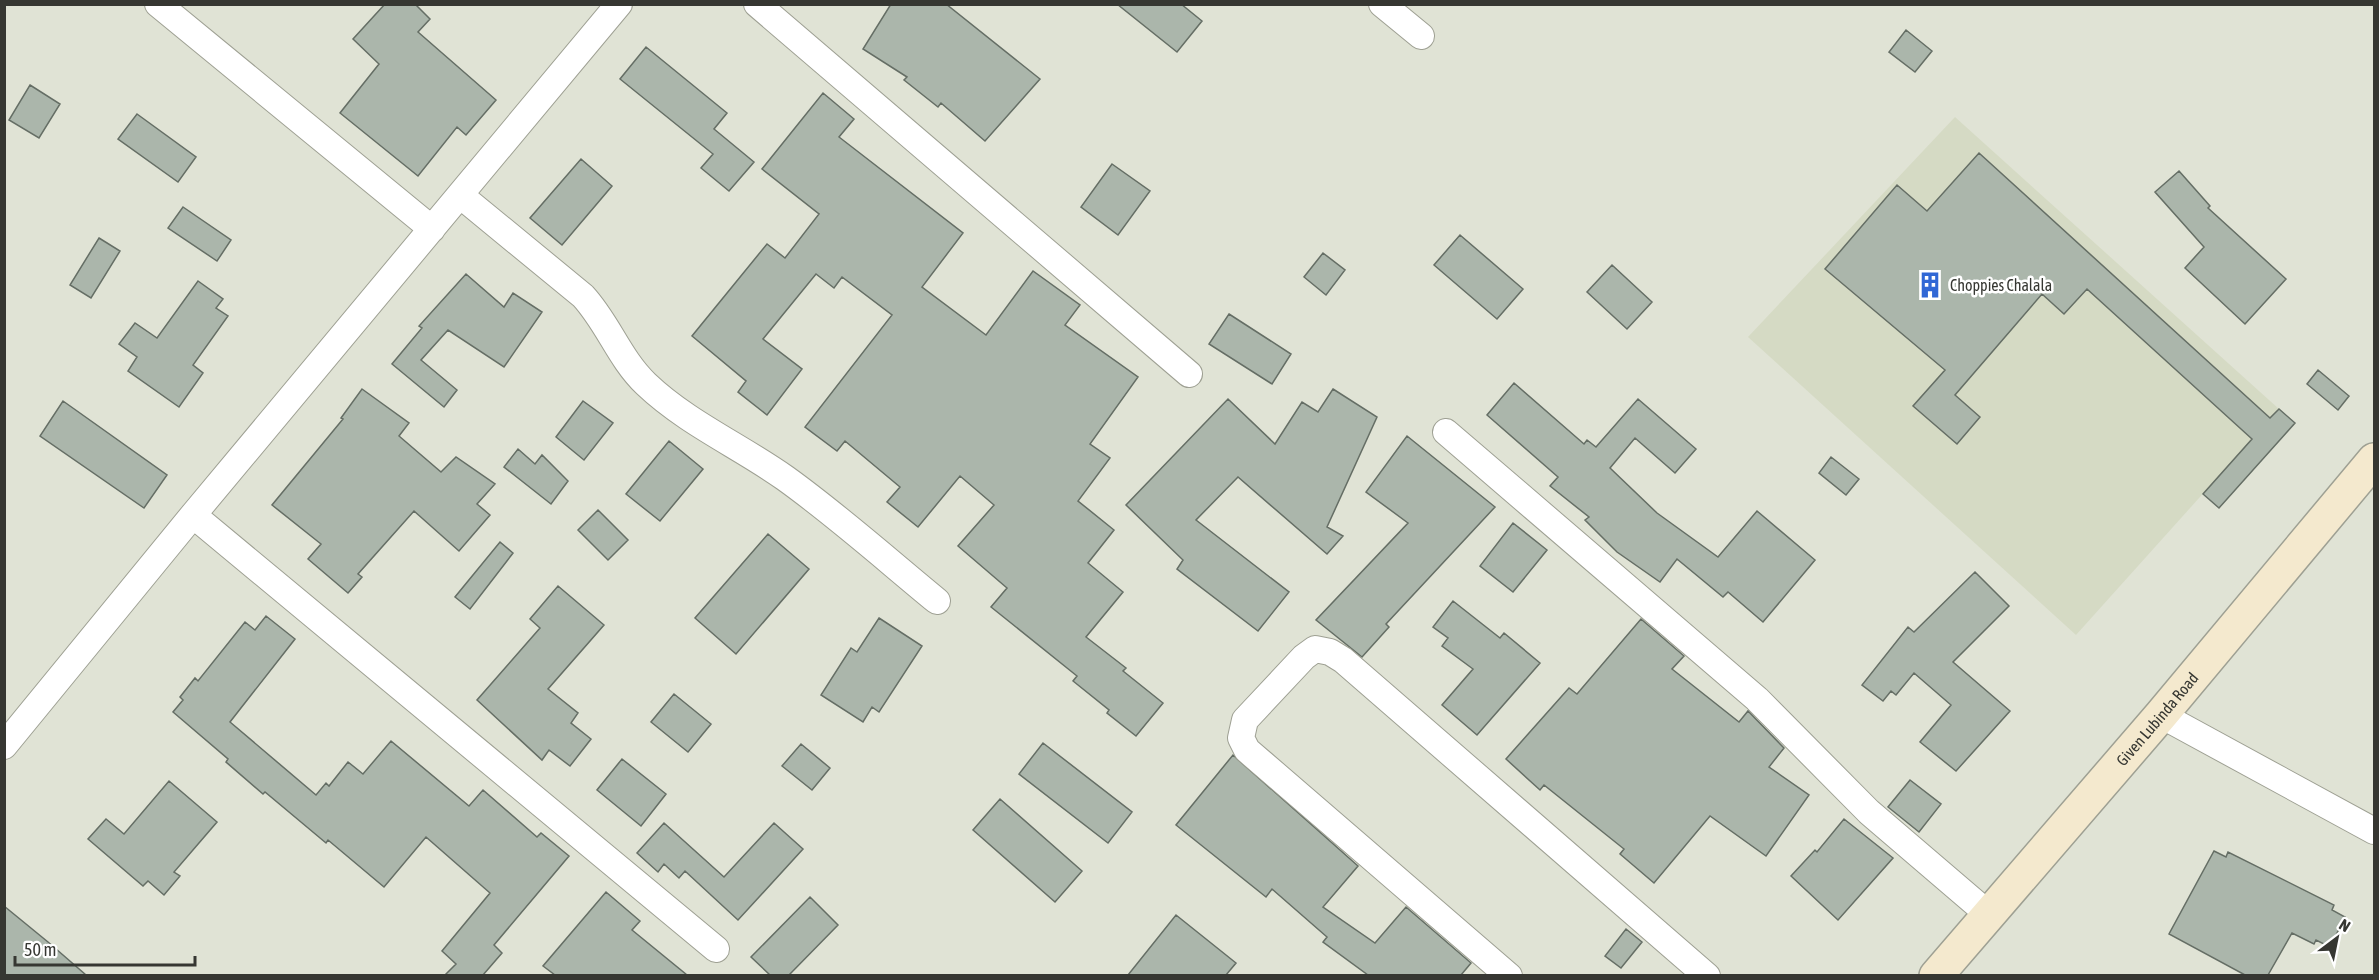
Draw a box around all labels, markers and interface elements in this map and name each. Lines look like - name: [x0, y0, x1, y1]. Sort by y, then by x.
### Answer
- building icon: Choppies Chalala: [1915, 270, 1945, 300]
- place label: Choppies Chalala: [1950, 276, 2052, 295]
- street label: Given Lubinda Road: [2112, 669, 2202, 769]
- north arrow: [2307, 908, 2367, 968]
- text: N: [2336, 915, 2354, 935]
- scale bar: [15, 929, 195, 967]
- text: 50 m: [24, 939, 56, 960]

